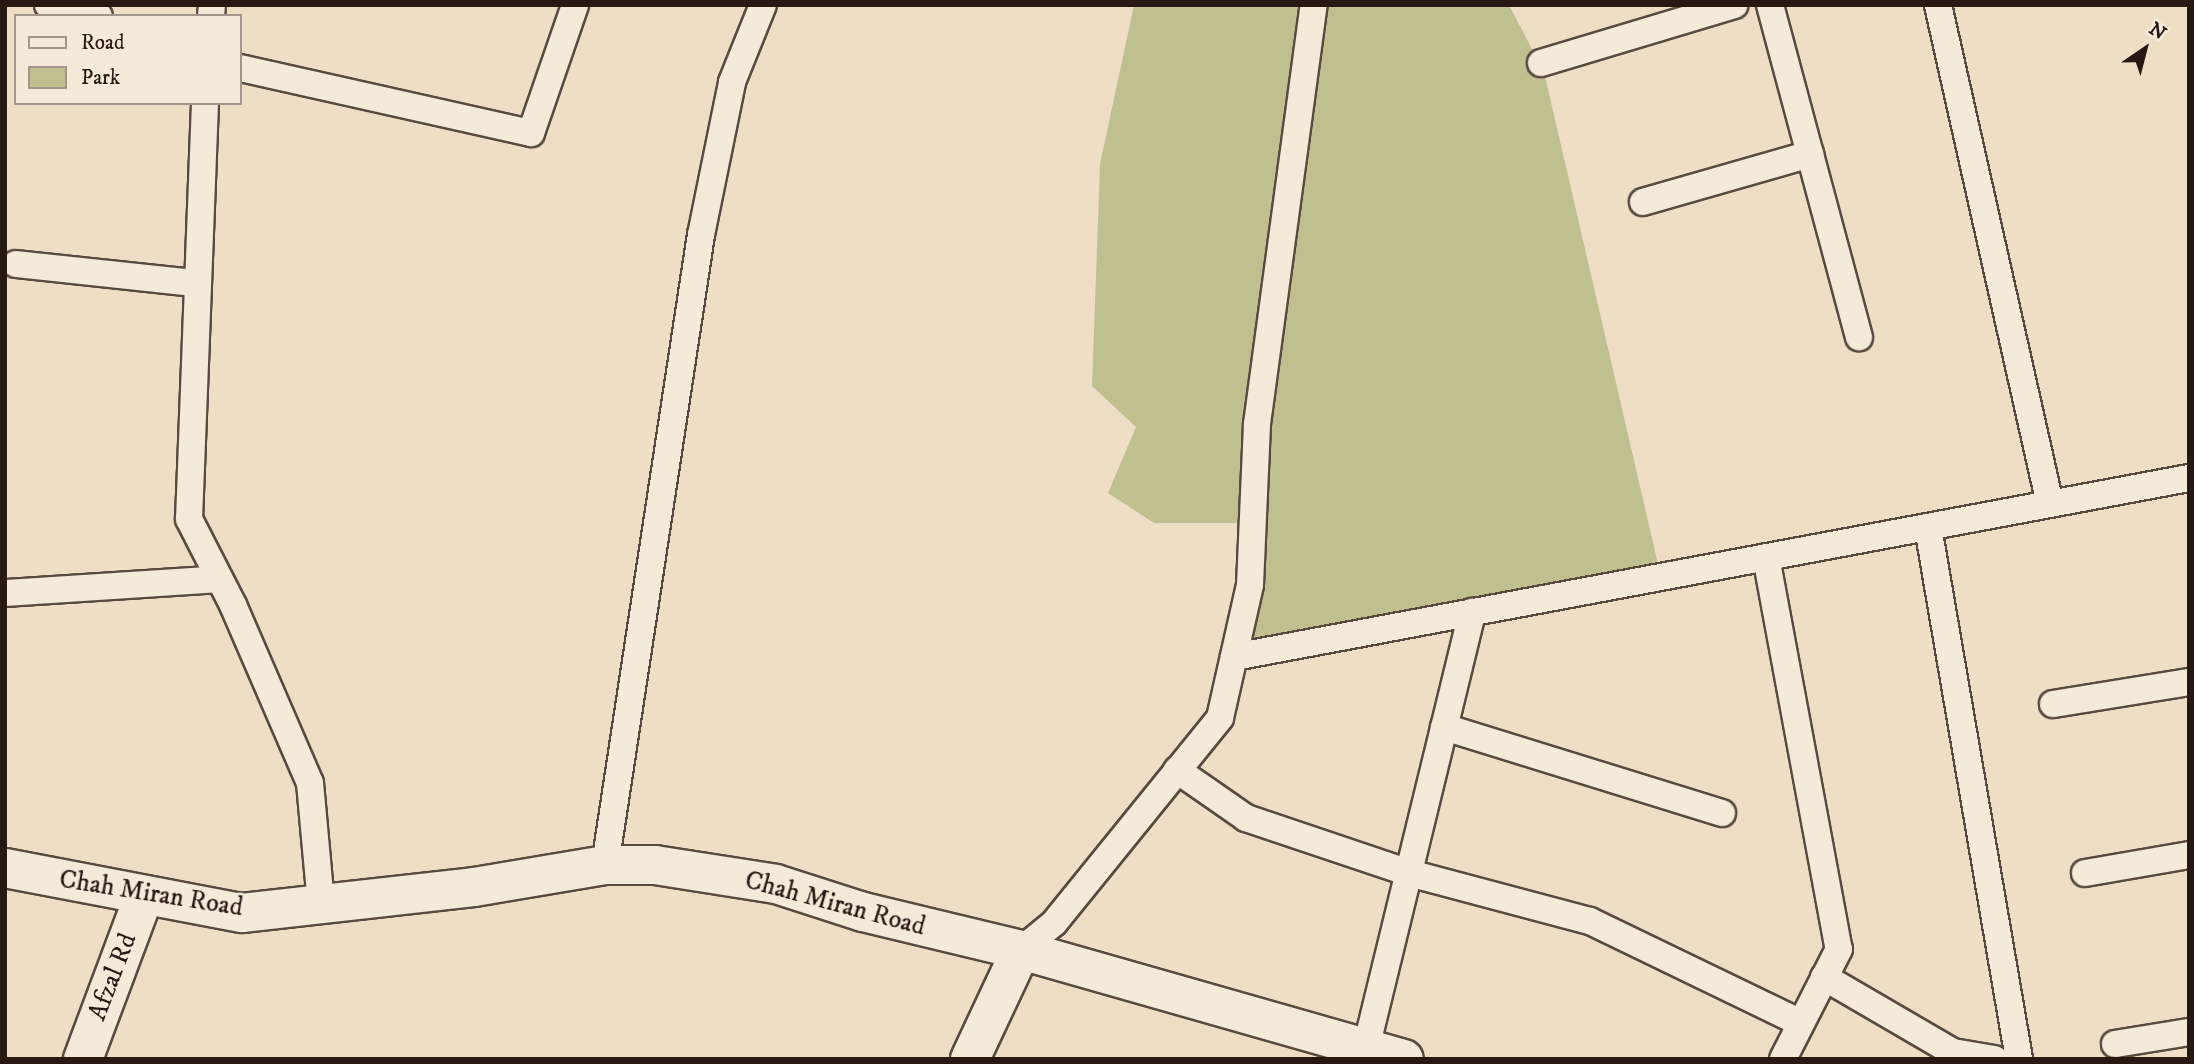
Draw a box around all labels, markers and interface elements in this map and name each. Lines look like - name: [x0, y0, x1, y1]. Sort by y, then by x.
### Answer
- legend: [14, 14, 242, 105]
- north arrow: [2110, 14, 2180, 84]
- text: N: [2144, 17, 2170, 45]
- text: Road: [81, 30, 125, 56]
- text: Park: [81, 65, 120, 91]
- street label: Chah Miran Road: [57, 864, 245, 924]
- street label: Chah Miran Road: [741, 865, 929, 943]
- street label: Afzal Rd: [82, 929, 144, 1025]

